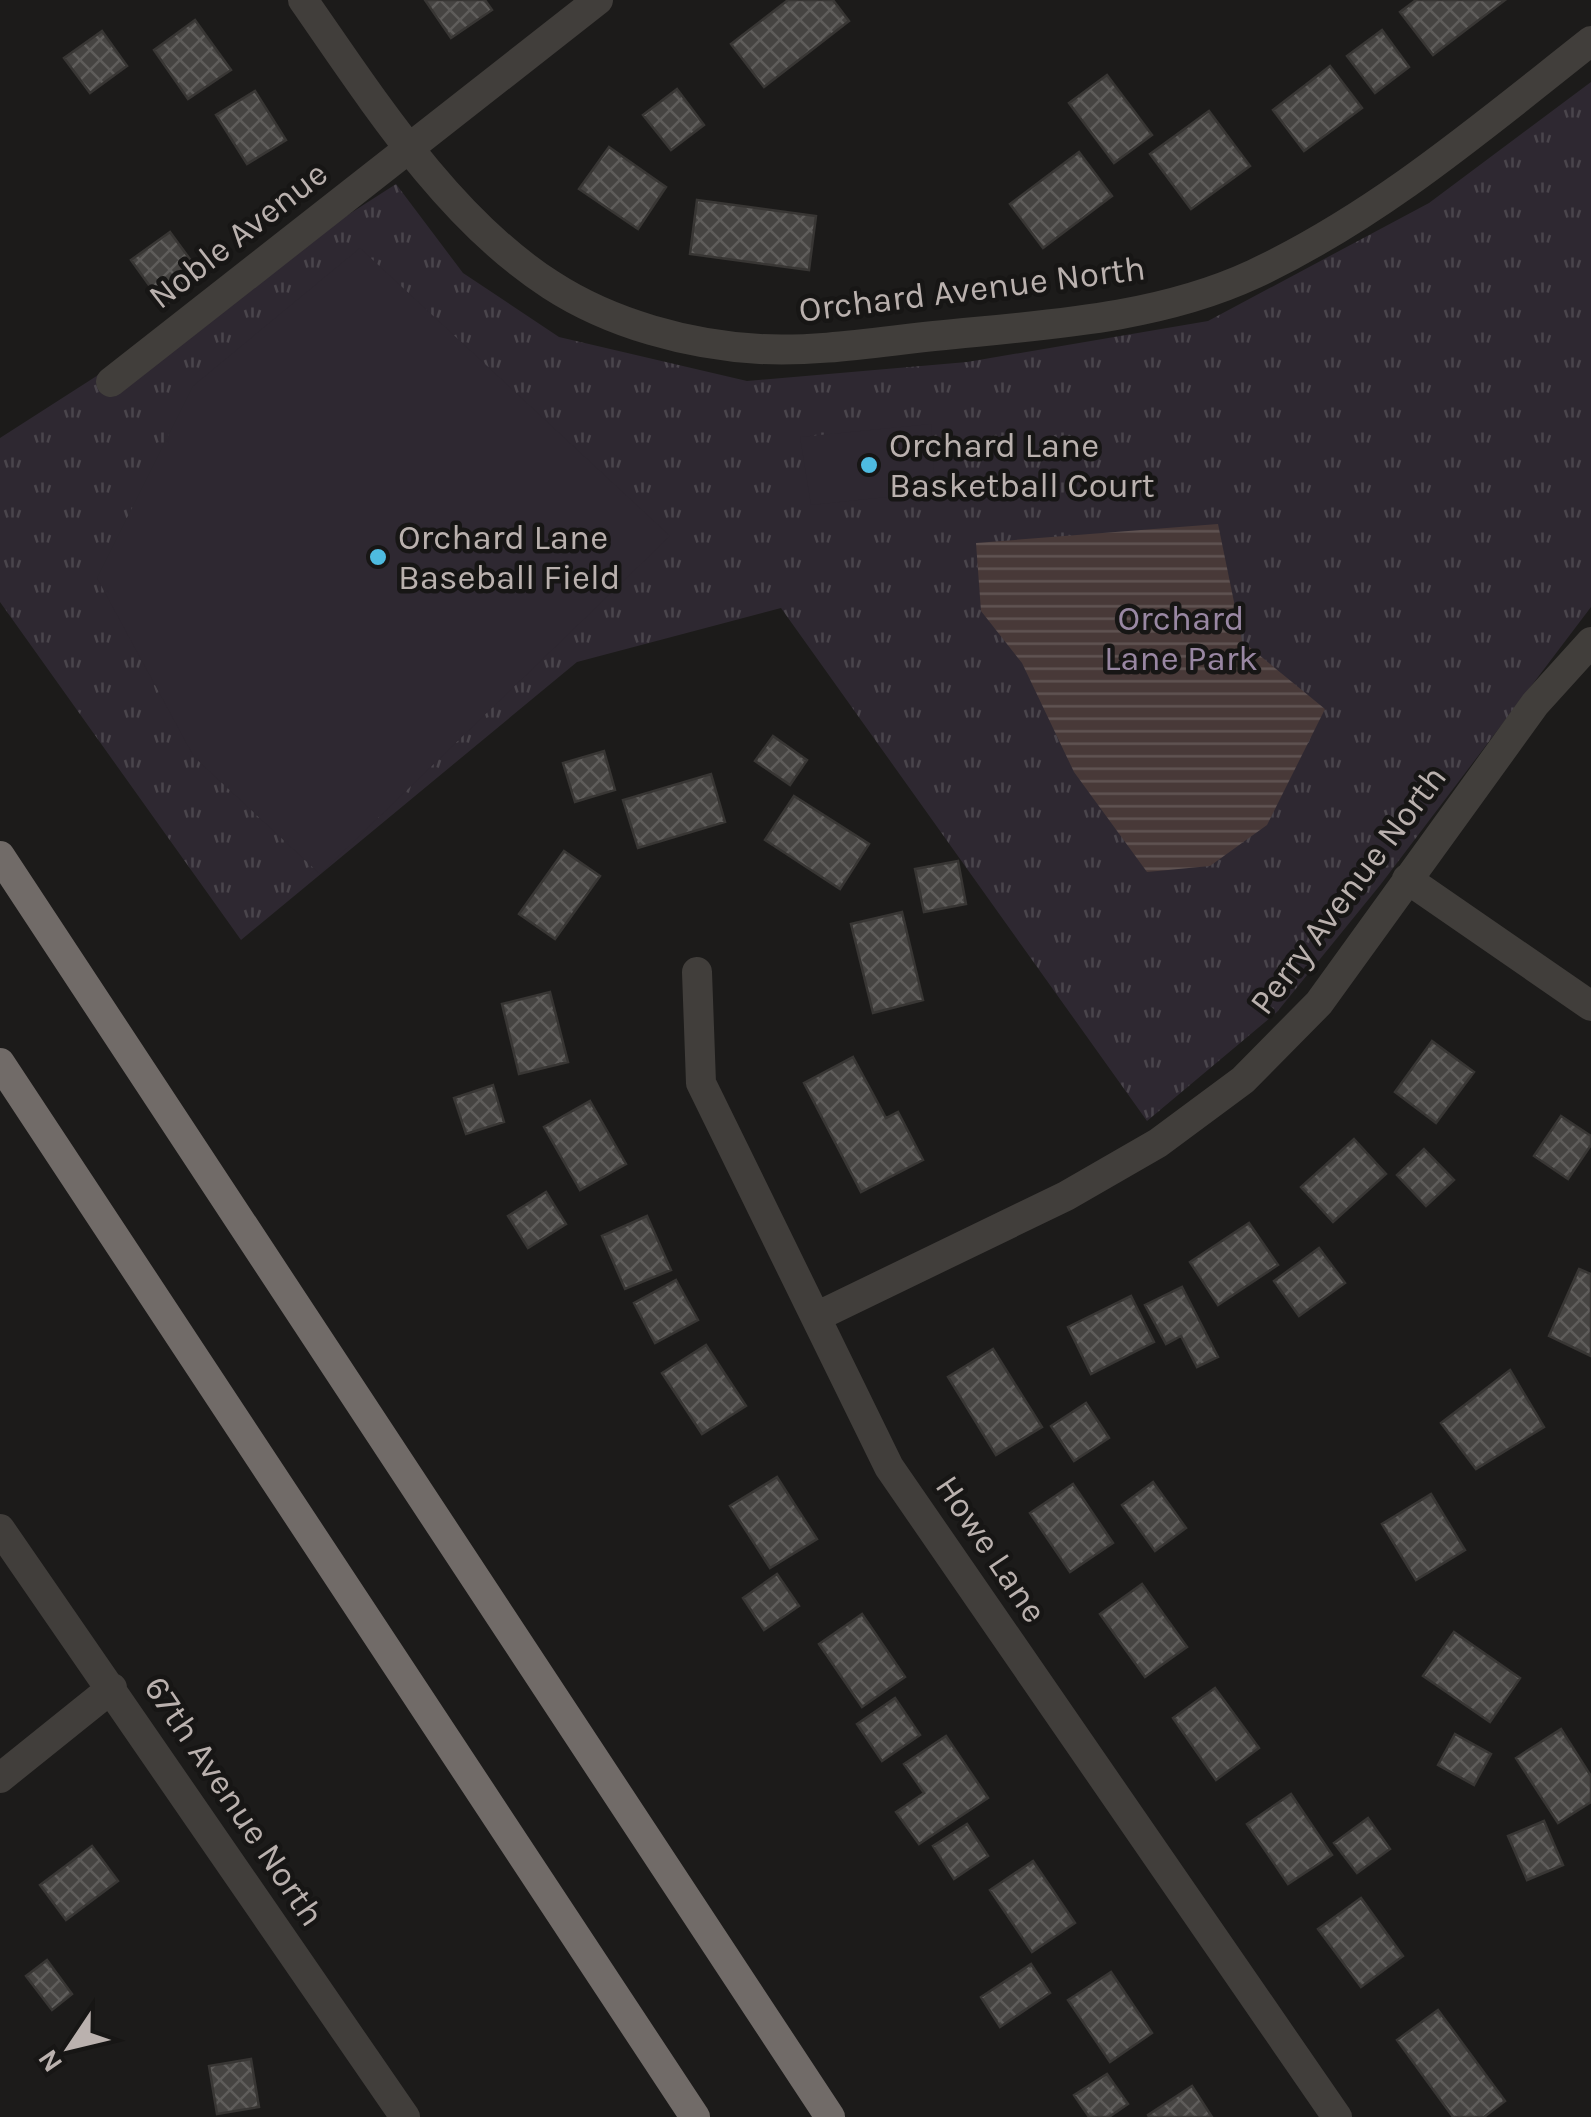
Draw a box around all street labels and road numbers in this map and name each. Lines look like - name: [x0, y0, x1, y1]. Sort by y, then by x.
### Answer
- street label: Noble Avenue: [141, 153, 335, 317]
- street label: Orchard Avenue North: [796, 247, 1148, 331]
- street label: Perry Avenue North: [1241, 758, 1455, 1022]
- street label: Howe Lane: [927, 1468, 1055, 1630]
- street label: 67th Avenue North: [135, 1668, 333, 1934]

